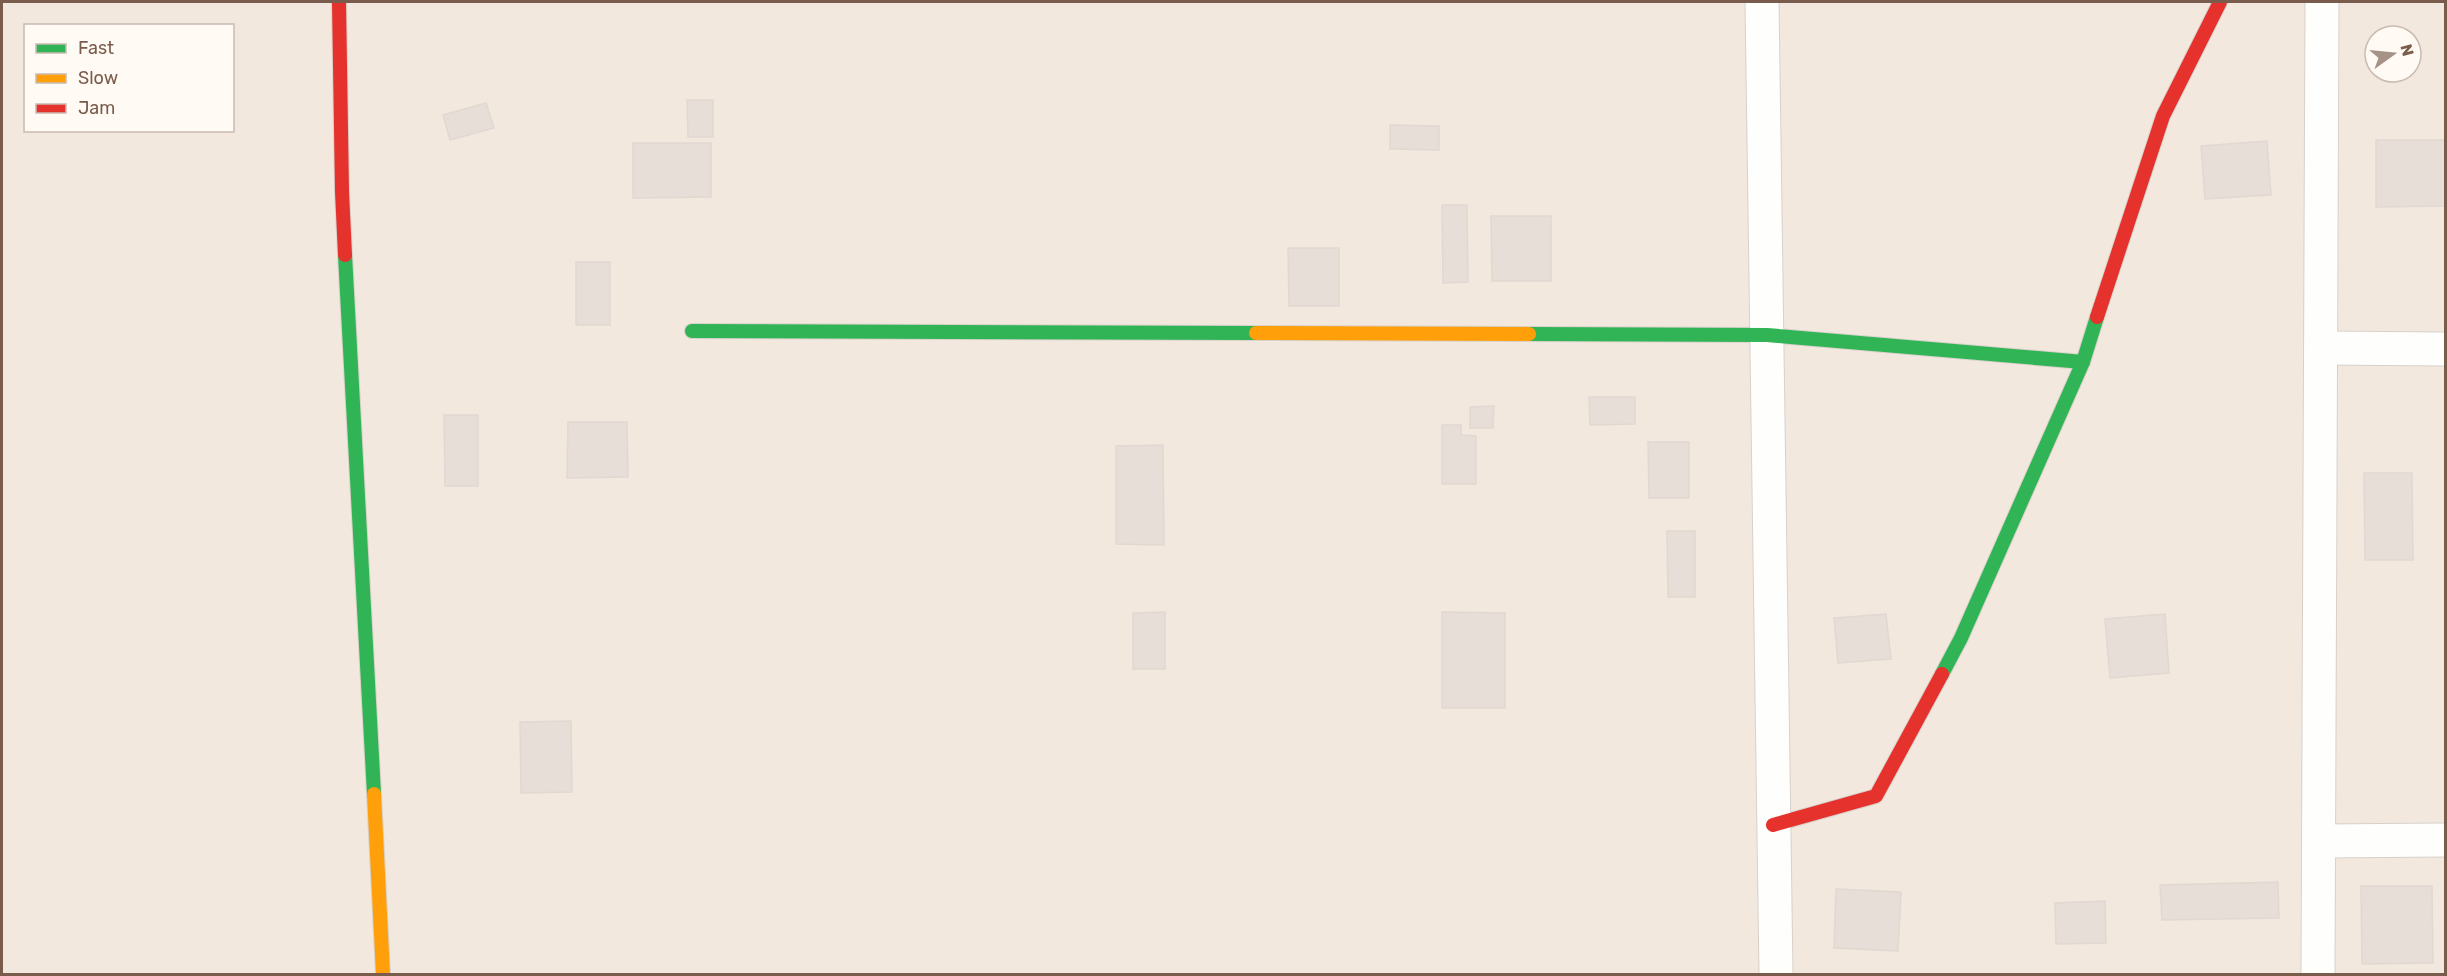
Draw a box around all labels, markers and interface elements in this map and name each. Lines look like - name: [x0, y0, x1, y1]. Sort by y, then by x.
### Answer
- legend: [24, 24, 234, 132]
- north arrow: [2363, 24, 2423, 84]
- text: Fast: [78, 37, 114, 59]
- text: N: [2396, 42, 2418, 58]
- text: Slow: [78, 67, 118, 89]
- text: Jam: [78, 97, 115, 119]

